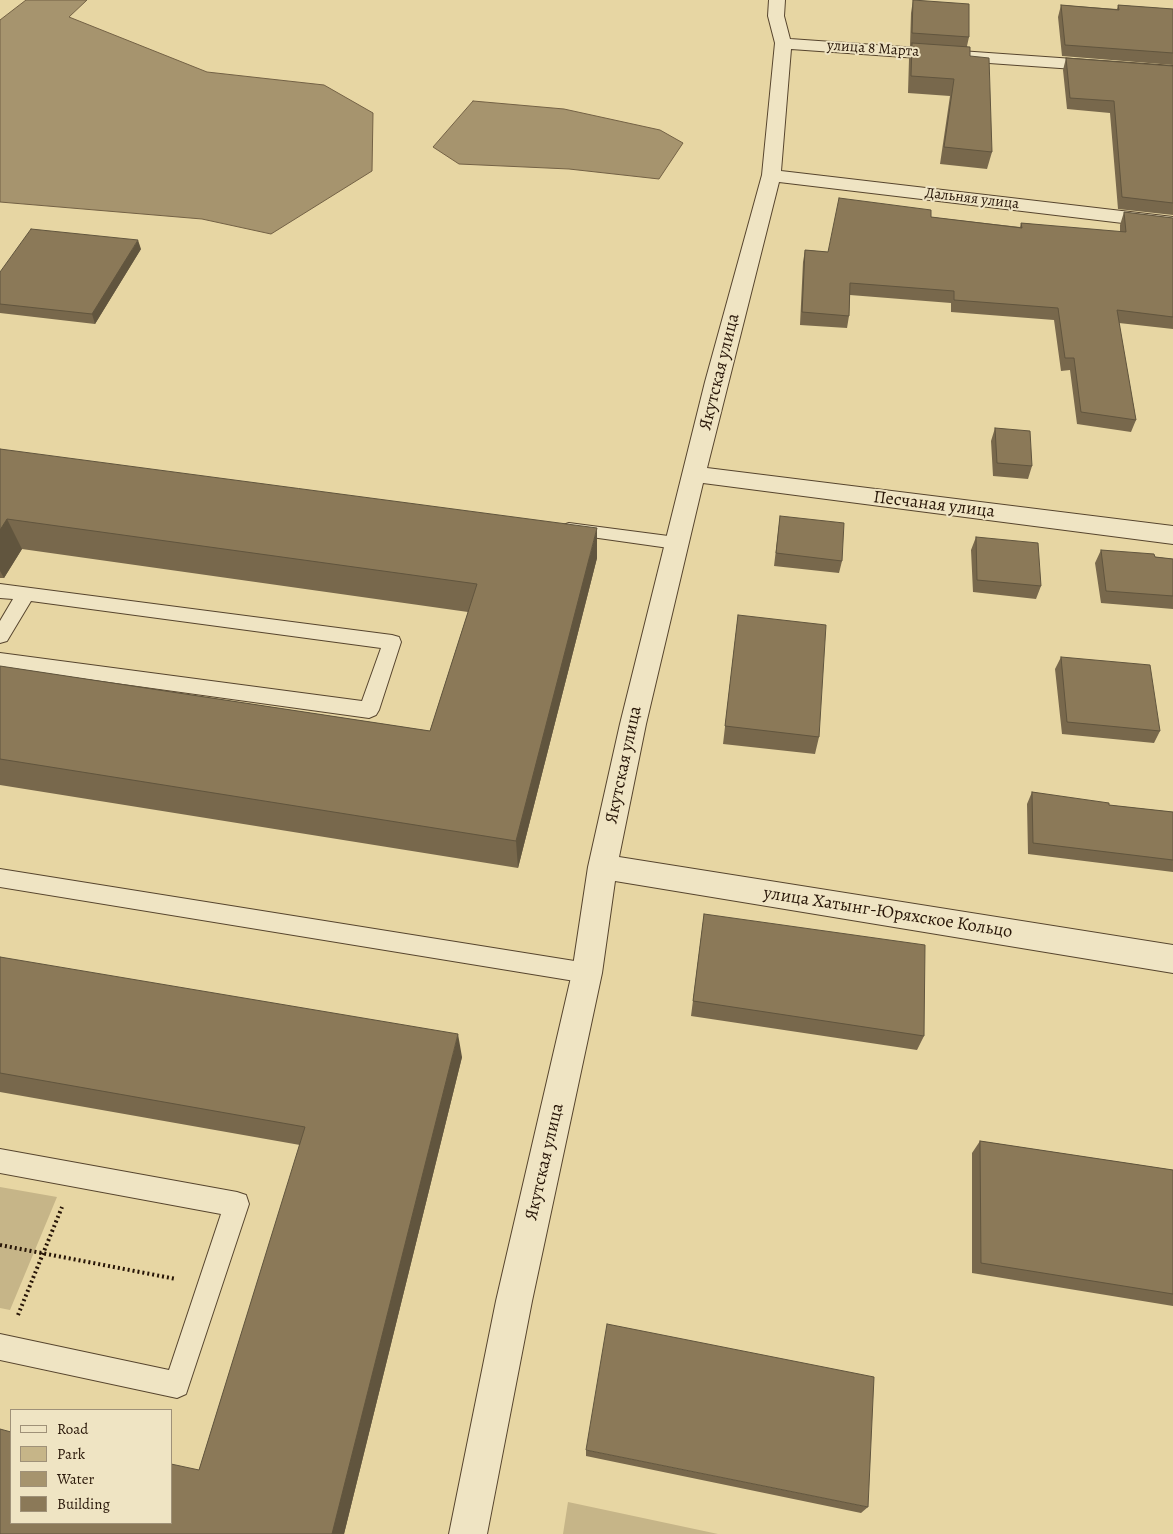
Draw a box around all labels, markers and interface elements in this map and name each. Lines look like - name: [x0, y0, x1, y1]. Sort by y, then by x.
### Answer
- street label: улица 8 Марта: [826, 37, 920, 61]
- street label: Дальняя улица: [924, 184, 1020, 214]
- street label: Якутская улица: [695, 311, 745, 433]
- street label: Песчаная улица: [872, 487, 996, 523]
- street label: Якутская улица: [601, 704, 647, 826]
- street label: улица Хатынг-Юряхское Кольцо: [762, 883, 1014, 943]
- street label: Якутская улица: [521, 1101, 569, 1223]
- legend: [10, 1409, 172, 1524]
- text: Road: [57, 1419, 88, 1439]
- text: Park: [57, 1444, 85, 1464]
- text: Water: [57, 1469, 94, 1489]
- text: Building: [57, 1494, 110, 1514]

